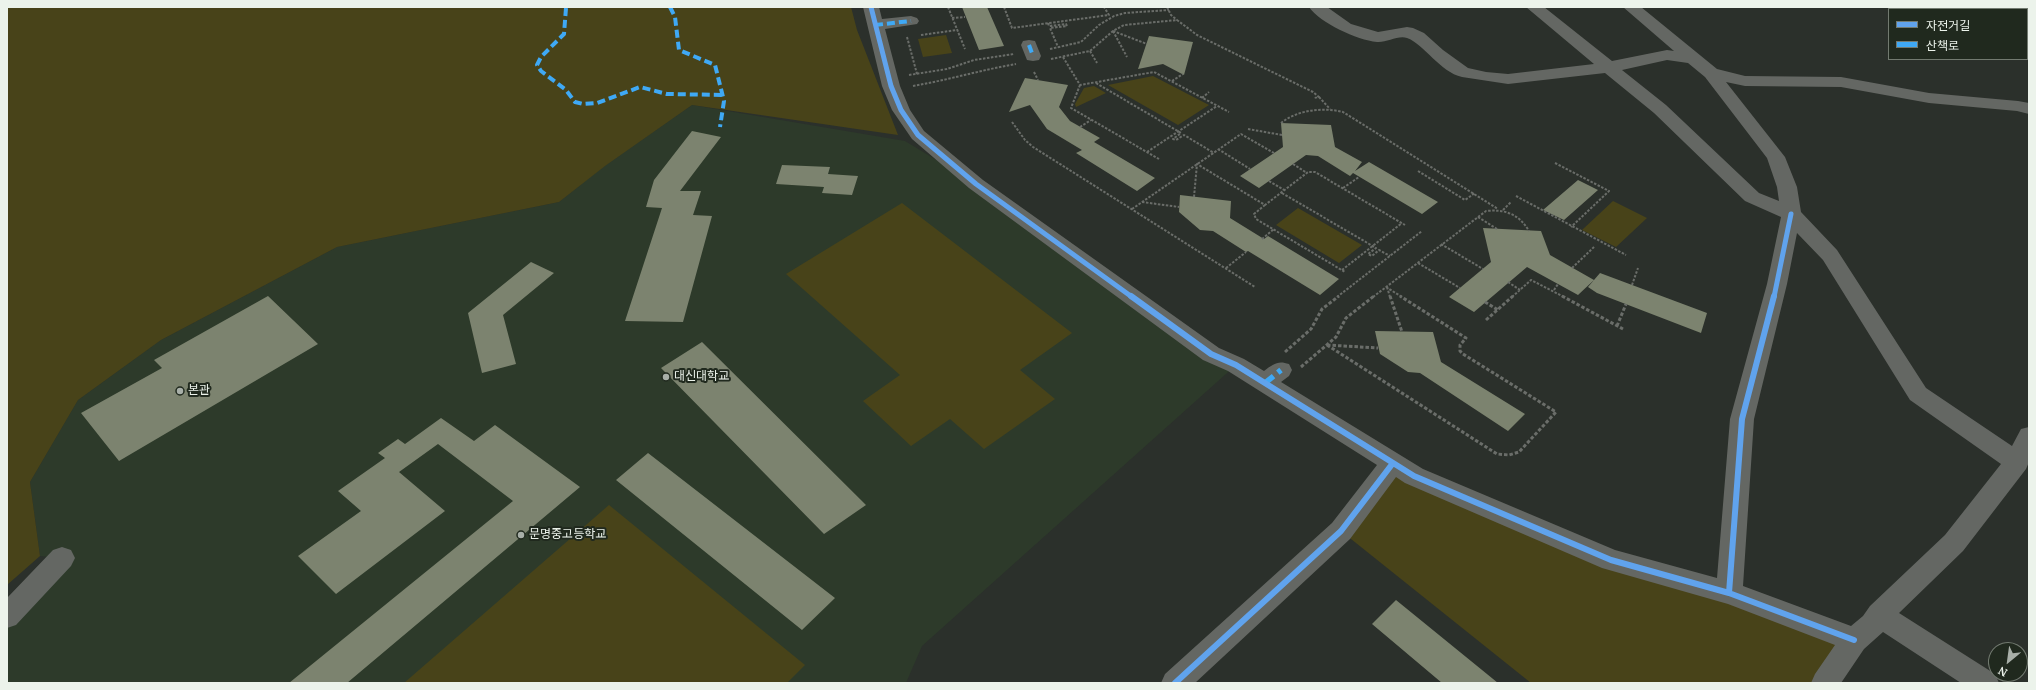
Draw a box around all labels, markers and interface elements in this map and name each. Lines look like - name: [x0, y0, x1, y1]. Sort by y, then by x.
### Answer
- legend: [1888, 8, 2028, 60]
- text: 자전거길: [1926, 18, 1970, 33]
- text: 산책로: [1926, 38, 1959, 53]
- place label: 대신대학교: [674, 370, 729, 384]
- marker: 대신대학교: [661, 372, 671, 382]
- place label: 본관: [188, 384, 210, 398]
- marker: 본관: [175, 386, 185, 396]
- place label: 문명중고등학교: [529, 528, 606, 542]
- marker: 문명중고등학교: [516, 530, 526, 540]
- north arrow: [1988, 642, 2028, 682]
- text: N: [1996, 663, 2010, 680]

